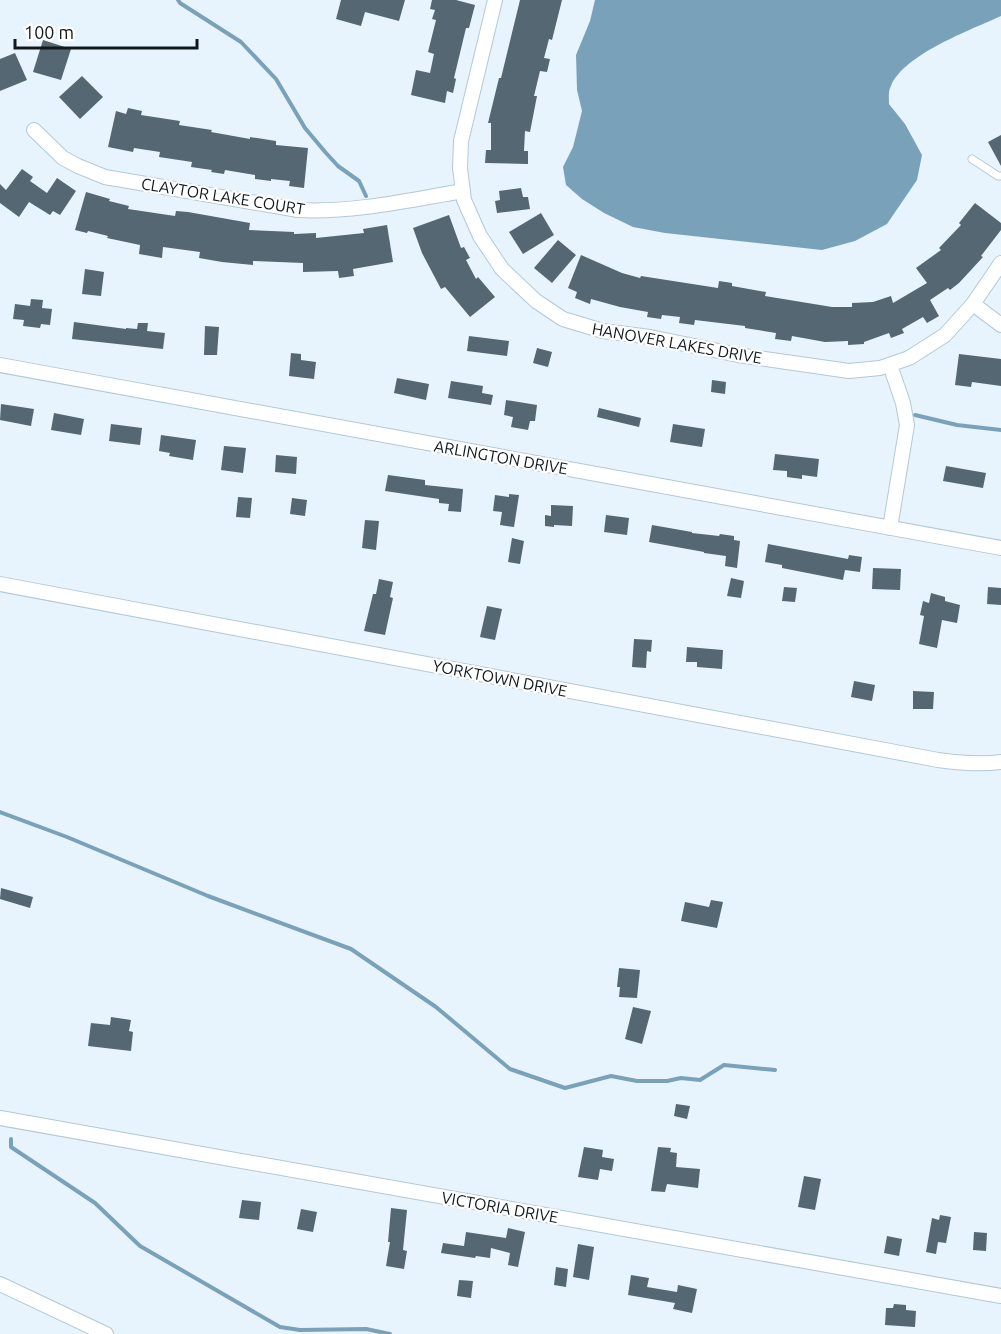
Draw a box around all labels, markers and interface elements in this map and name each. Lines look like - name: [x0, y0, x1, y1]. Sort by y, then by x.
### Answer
- scale bar: [15, 12, 196, 50]
- text: 100 m: [24, 22, 74, 42]
- street label: CLAYTOR LAKE COURT: [140, 174, 306, 218]
- street label: HANOVER LAKES DRIVE: [591, 319, 763, 367]
- street label: ARLINGTON DRIVE: [433, 436, 569, 478]
- street label: YORKTOWN DRIVE: [431, 656, 569, 700]
- street label: VICTORIA DRIVE: [440, 1188, 560, 1226]

